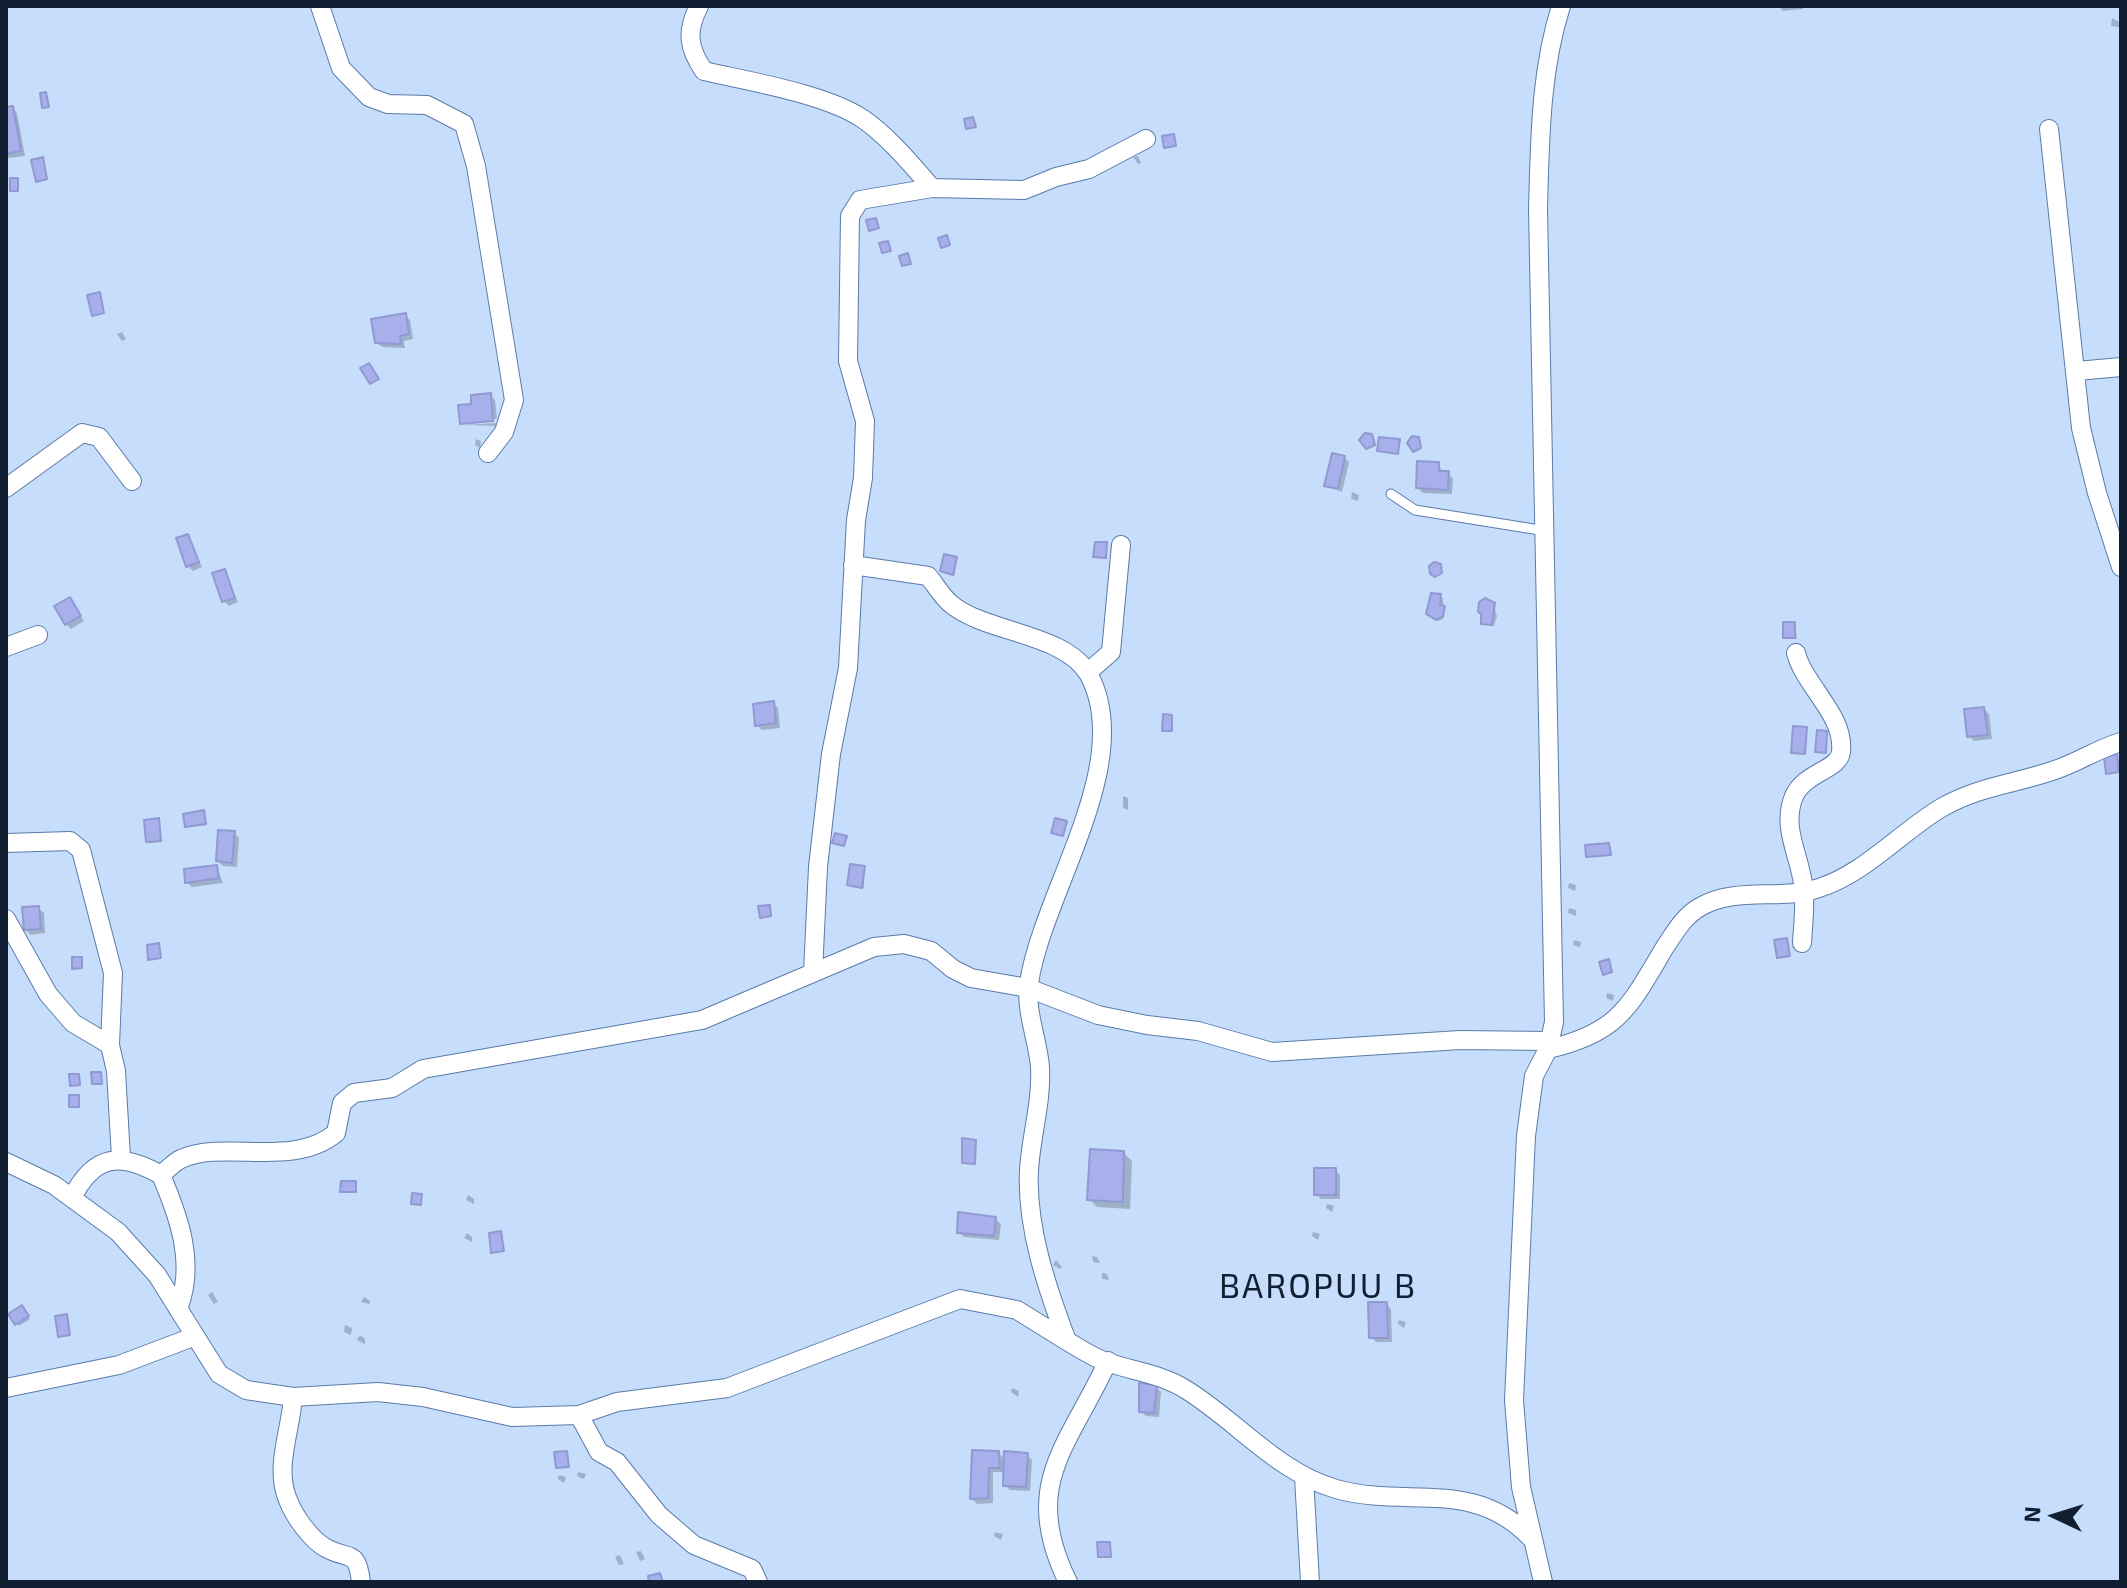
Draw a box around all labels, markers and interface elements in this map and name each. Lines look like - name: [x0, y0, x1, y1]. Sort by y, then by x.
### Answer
- district label: BAROPUU B: [1219, 1267, 1417, 1307]
- north arrow: [2015, 1476, 2095, 1556]
- text: N: [2018, 1506, 2045, 1523]

